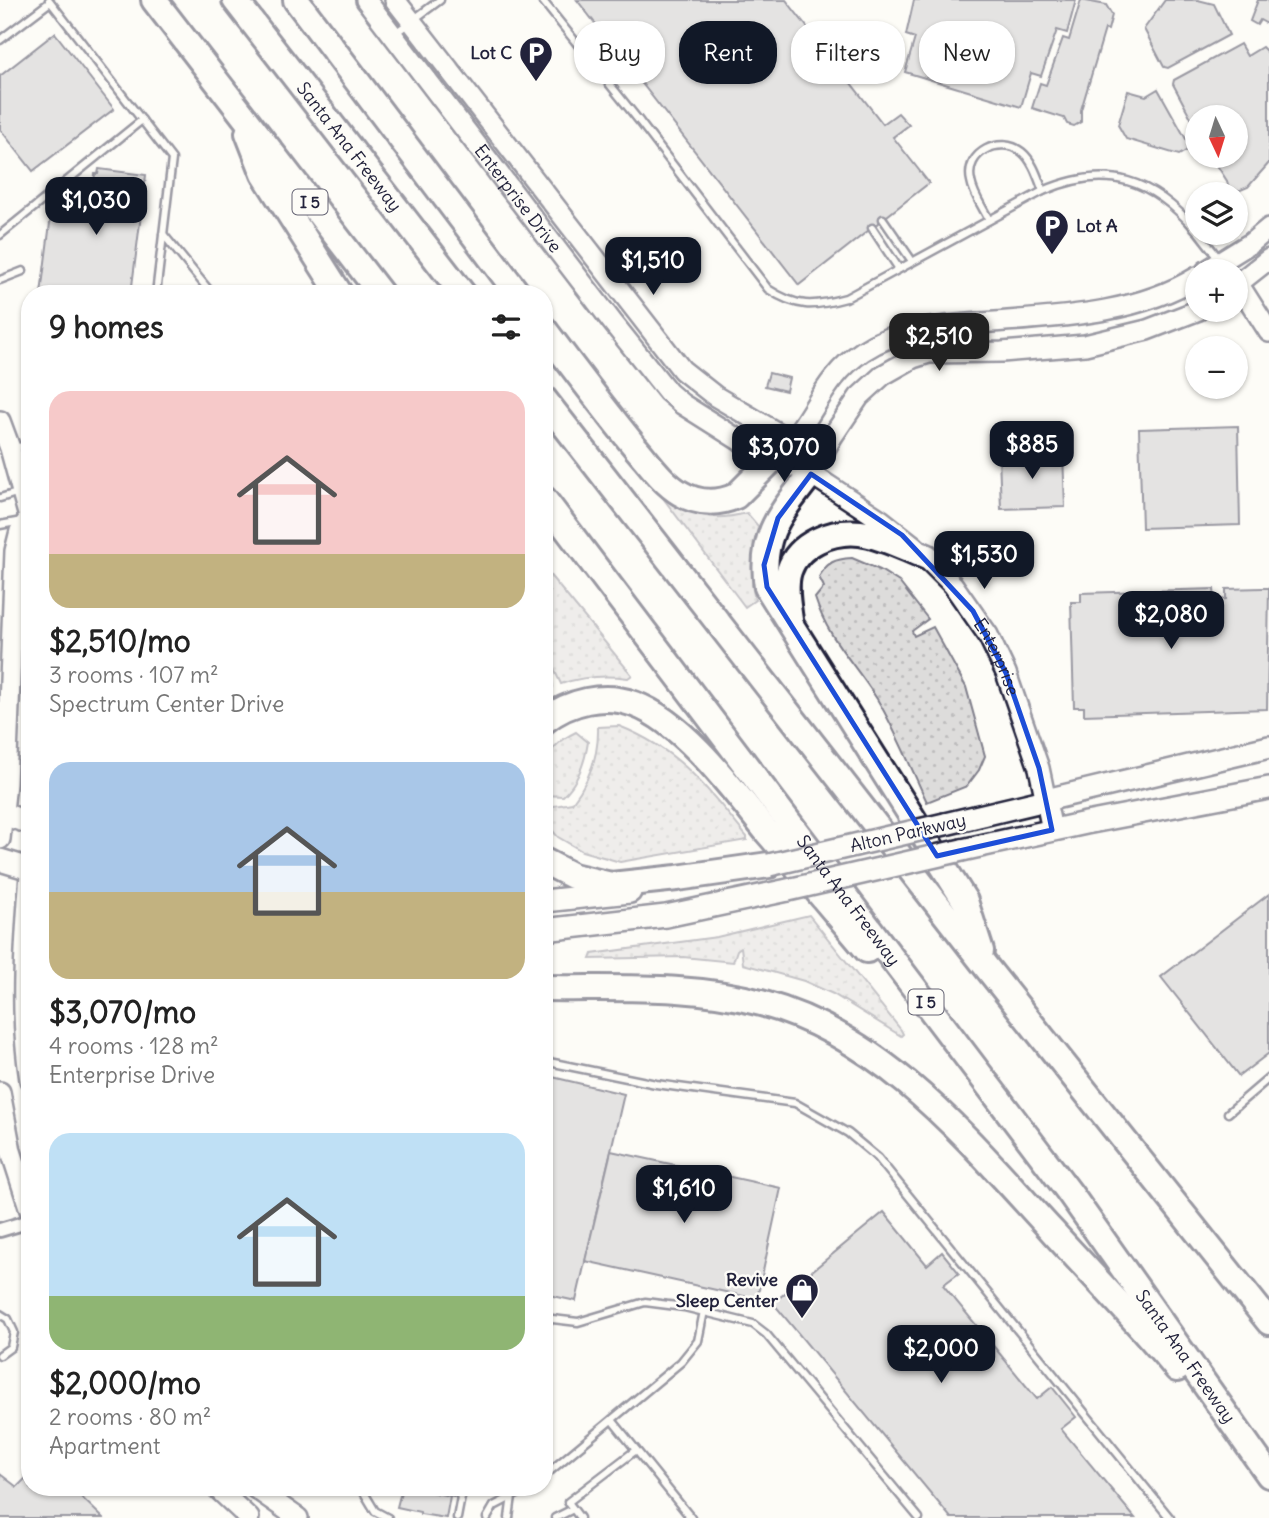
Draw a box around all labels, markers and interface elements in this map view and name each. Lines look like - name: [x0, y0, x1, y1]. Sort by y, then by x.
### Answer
- chip: Buy: [574, 21, 665, 84]
- chip: Rent: [679, 21, 777, 84]
- chip: Filters: [791, 21, 905, 84]
- chip: New: [919, 21, 1015, 84]
- parking icon: Lot C: [517, 34, 555, 83]
- place label: Lot C: [470, 41, 512, 64]
- street label: Santa Ana Freeway: [292, 77, 407, 216]
- north arrow: [1185, 105, 1248, 168]
- map controls: [1185, 105, 1248, 399]
- street label: Enterprise Drive: [470, 140, 567, 257]
- pin: $1,030: [39, 177, 153, 237]
- button: layers: [1185, 182, 1248, 245]
- text: $1,030: [61, 185, 131, 214]
- road number: I 5: [292, 190, 328, 214]
- parking icon: Lot A: [1033, 207, 1071, 256]
- place label: Lot A: [1076, 214, 1118, 237]
- pin: $1,510: [596, 238, 710, 297]
- text: $1,510: [621, 245, 685, 274]
- button: +: [1185, 259, 1248, 322]
- text: 9 homes: [49, 308, 164, 346]
- icon: filters: [487, 308, 525, 346]
- pin: $2,510: [882, 314, 996, 373]
- text: $2,510: [905, 321, 973, 350]
- button: −: [1185, 336, 1248, 399]
- pin: $885: [991, 421, 1073, 481]
- pin: $3,070: [727, 424, 841, 484]
- text: $885: [1006, 429, 1058, 458]
- text: $3,070: [748, 432, 820, 461]
- icon: home: [224, 437, 350, 563]
- pin: $1,530: [927, 532, 1041, 591]
- text: $1,530: [950, 539, 1018, 568]
- pin: $2,080: [1114, 592, 1228, 651]
- text: $2,080: [1134, 599, 1208, 628]
- street label: Enterprise: [969, 613, 1025, 698]
- text: $2,510/mo: [49, 622, 191, 660]
- text: 3 rooms · 107 m²: [49, 660, 219, 689]
- text: Spectrum Center Drive: [49, 689, 284, 718]
- icon: home: [224, 808, 350, 934]
- street label: Alton Parkway: [848, 808, 968, 857]
- street label: Santa Ana Freeway: [792, 830, 906, 970]
- road number: I 5: [908, 990, 944, 1014]
- text: $3,070/mo: [49, 993, 196, 1031]
- text: 4 rooms · 128 m²: [49, 1031, 219, 1060]
- text: Enterprise Drive: [49, 1060, 215, 1089]
- pin: $1,610: [627, 1166, 741, 1225]
- text: $1,610: [652, 1173, 716, 1202]
- icon: home: [224, 1179, 350, 1305]
- place label: Revive Sleep Center: [676, 1268, 779, 1312]
- shop icon: Revive Sleep Center: [783, 1271, 821, 1320]
- street label: Santa Ana Freeway: [1131, 1285, 1241, 1428]
- pin: $2,000: [884, 1326, 998, 1385]
- text: $2,000: [903, 1333, 979, 1362]
- text: $2,000/mo: [49, 1364, 201, 1402]
- text: 2 rooms · 80 m²: [49, 1402, 211, 1431]
- text: Apartment: [49, 1431, 161, 1460]

